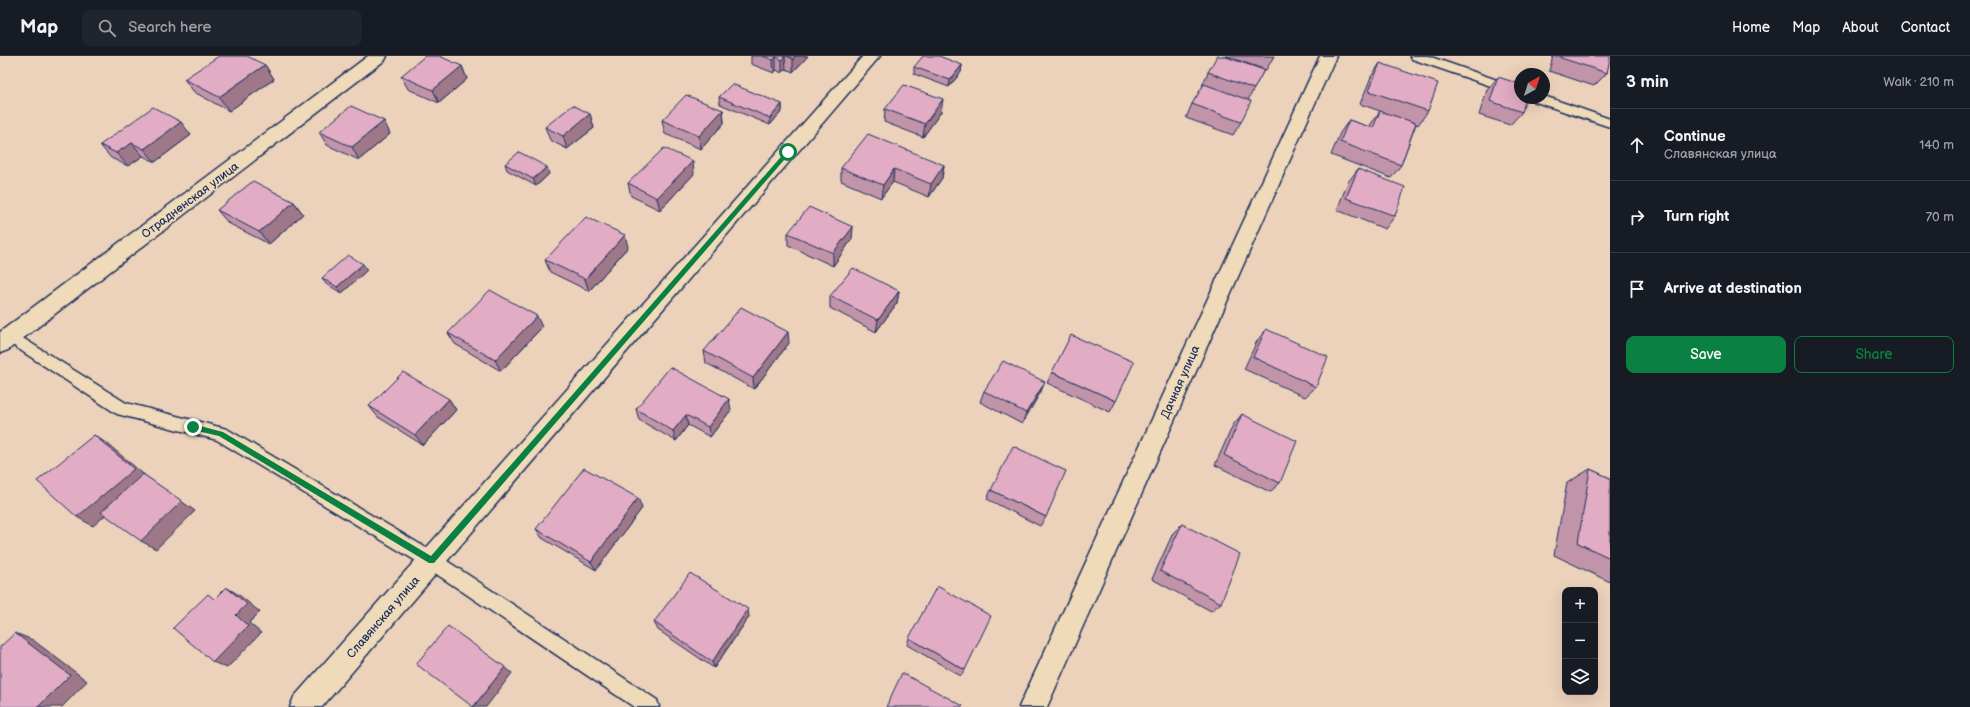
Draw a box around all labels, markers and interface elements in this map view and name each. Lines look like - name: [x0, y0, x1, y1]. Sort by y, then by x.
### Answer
- search box: [82, 10, 362, 46]
- text: Map: [20, 16, 58, 39]
- icon: search: [96, 17, 118, 39]
- text: Search here: [128, 18, 211, 37]
- text: Home: [1732, 19, 1770, 36]
- text: Map: [1792, 19, 1820, 36]
- text: About: [1842, 19, 1879, 36]
- text: Contact: [1901, 19, 1950, 36]
- north arrow: [1514, 68, 1550, 104]
- text: 3 min: [1626, 72, 1669, 92]
- text: Walk · 210 m: [1883, 74, 1954, 90]
- text: Continue: [1664, 127, 1726, 146]
- icon: ahead: [1626, 134, 1648, 156]
- text: 140 m: [1919, 137, 1954, 153]
- route start: [779, 143, 797, 161]
- text: Славянская улица: [1664, 146, 1777, 162]
- street label: Отрадненская улица: [139, 159, 242, 242]
- icon: right: [1626, 206, 1648, 228]
- text: Turn right: [1664, 207, 1729, 226]
- text: 70 m: [1926, 209, 1954, 225]
- icon: arrive: [1626, 278, 1648, 300]
- text: Arrive at destination: [1664, 279, 1802, 298]
- button: Save: [1626, 336, 1786, 373]
- button: Share: [1794, 336, 1954, 373]
- street label: Дачная улица: [1158, 343, 1203, 421]
- route end: [184, 418, 202, 436]
- street label: Славянская улица: [344, 573, 423, 662]
- map controls: [1562, 587, 1598, 695]
- button: +: [1562, 587, 1598, 623]
- button: −: [1562, 623, 1598, 659]
- button: layers: [1562, 659, 1598, 695]

